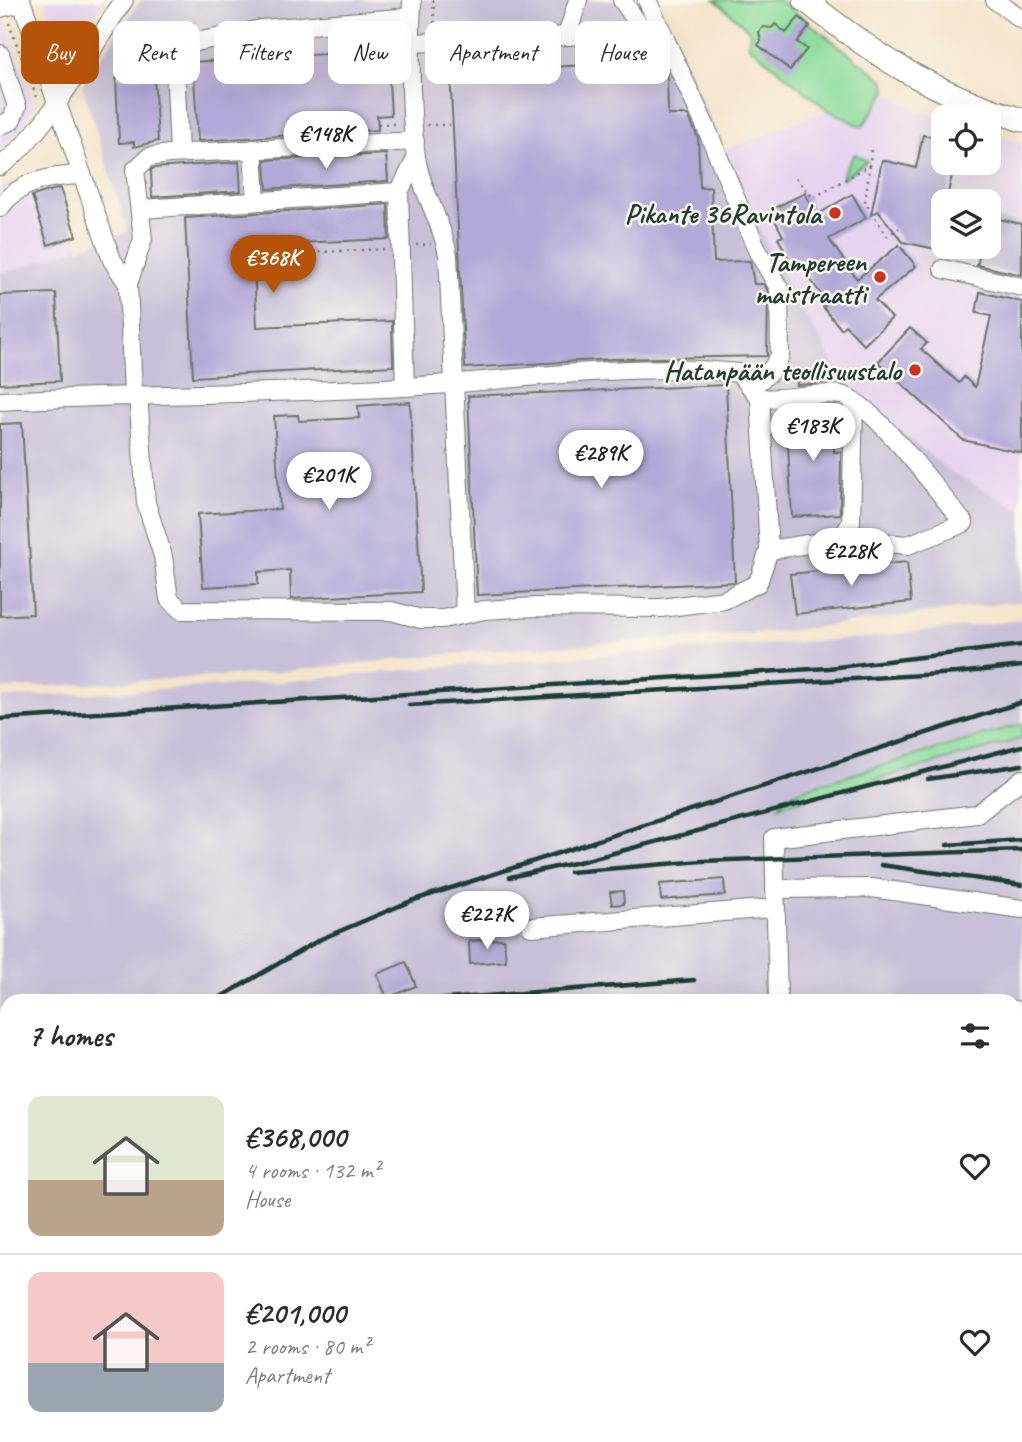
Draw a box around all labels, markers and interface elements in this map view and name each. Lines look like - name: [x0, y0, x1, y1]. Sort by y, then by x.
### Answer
- chip: Buy: [21, 21, 99, 84]
- chip: Rent: [113, 21, 200, 84]
- chip: Filters: [214, 21, 314, 84]
- chip: New: [328, 21, 411, 84]
- chip: Apartment: [425, 21, 561, 84]
- chip: House: [575, 21, 670, 84]
- map controls: [931, 105, 1001, 259]
- button: locate: [931, 105, 1001, 175]
- pin: €148K: [277, 111, 375, 171]
- text: €148K: [299, 119, 353, 148]
- button: layers: [931, 189, 1001, 259]
- place label: Pikante 36Ravintola: [625, 196, 824, 231]
- marker: Pikante 36Ravintola: [827, 205, 843, 221]
- pin: €368K: [224, 236, 322, 295]
- text: €368K: [246, 243, 300, 272]
- place label: Tampereen maistraatti: [755, 244, 869, 311]
- marker: Tampereen maistraatti: [872, 269, 888, 285]
- place label: Hatanpään teollisuustalo: [664, 353, 903, 388]
- marker: Hatanpään teollisuustalo: [907, 362, 923, 378]
- pin: €183K: [764, 404, 862, 463]
- text: €183K: [786, 411, 840, 440]
- pin: €289K: [552, 430, 650, 490]
- text: €289K: [575, 438, 627, 467]
- pin: €201K: [280, 452, 378, 512]
- text: €201K: [302, 460, 356, 489]
- pin: €228K: [802, 528, 900, 588]
- text: €228K: [824, 536, 878, 565]
- pin: €227K: [438, 892, 536, 951]
- text: €227K: [461, 899, 514, 928]
- text: 7 homes: [28, 1017, 113, 1055]
- icon: filters: [956, 1017, 994, 1055]
- text: €368,000: [245, 1118, 346, 1156]
- icon: home: [84, 1124, 168, 1208]
- icon: heart: [956, 1147, 994, 1185]
- text: 4 rooms · 132 m²: [245, 1156, 380, 1185]
- text: House: [245, 1185, 290, 1214]
- text: €201,000: [245, 1294, 345, 1332]
- icon: home: [84, 1300, 168, 1384]
- icon: heart: [956, 1323, 994, 1361]
- text: 2 rooms · 80 m²: [245, 1332, 369, 1361]
- text: Apartment: [245, 1361, 330, 1390]

